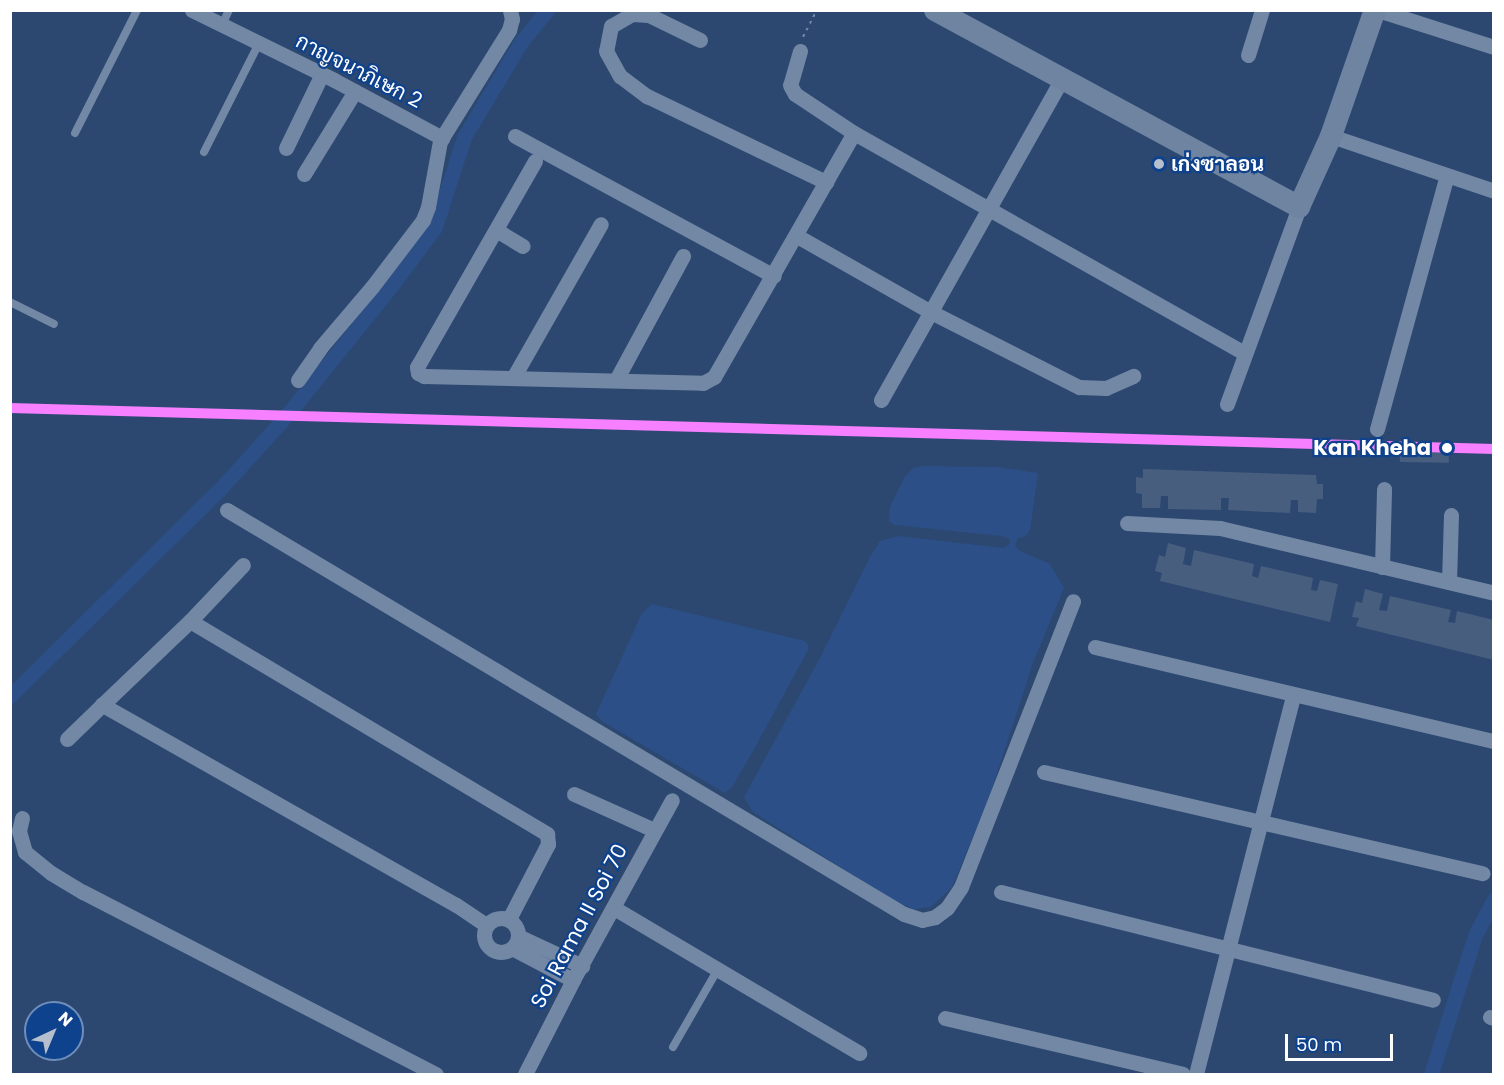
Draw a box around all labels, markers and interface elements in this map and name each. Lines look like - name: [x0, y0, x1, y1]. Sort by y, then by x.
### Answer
- street label: กาญจนาภิเษก 2: [292, 28, 426, 114]
- place label: เก่งซาลอน: [1171, 151, 1264, 177]
- marker: เก่งซาลอน: [1152, 157, 1166, 171]
- place label: Kan Kheha: [1313, 435, 1431, 461]
- marker: Kan Kheha: [1436, 437, 1458, 459]
- street label: Soi Rama II Soi 70: [525, 840, 633, 1012]
- north arrow: [24, 1001, 84, 1061]
- text: N: [53, 1007, 78, 1032]
- scale bar: [1288, 1022, 1396, 1060]
- text: 50 m: [1296, 1032, 1342, 1057]

